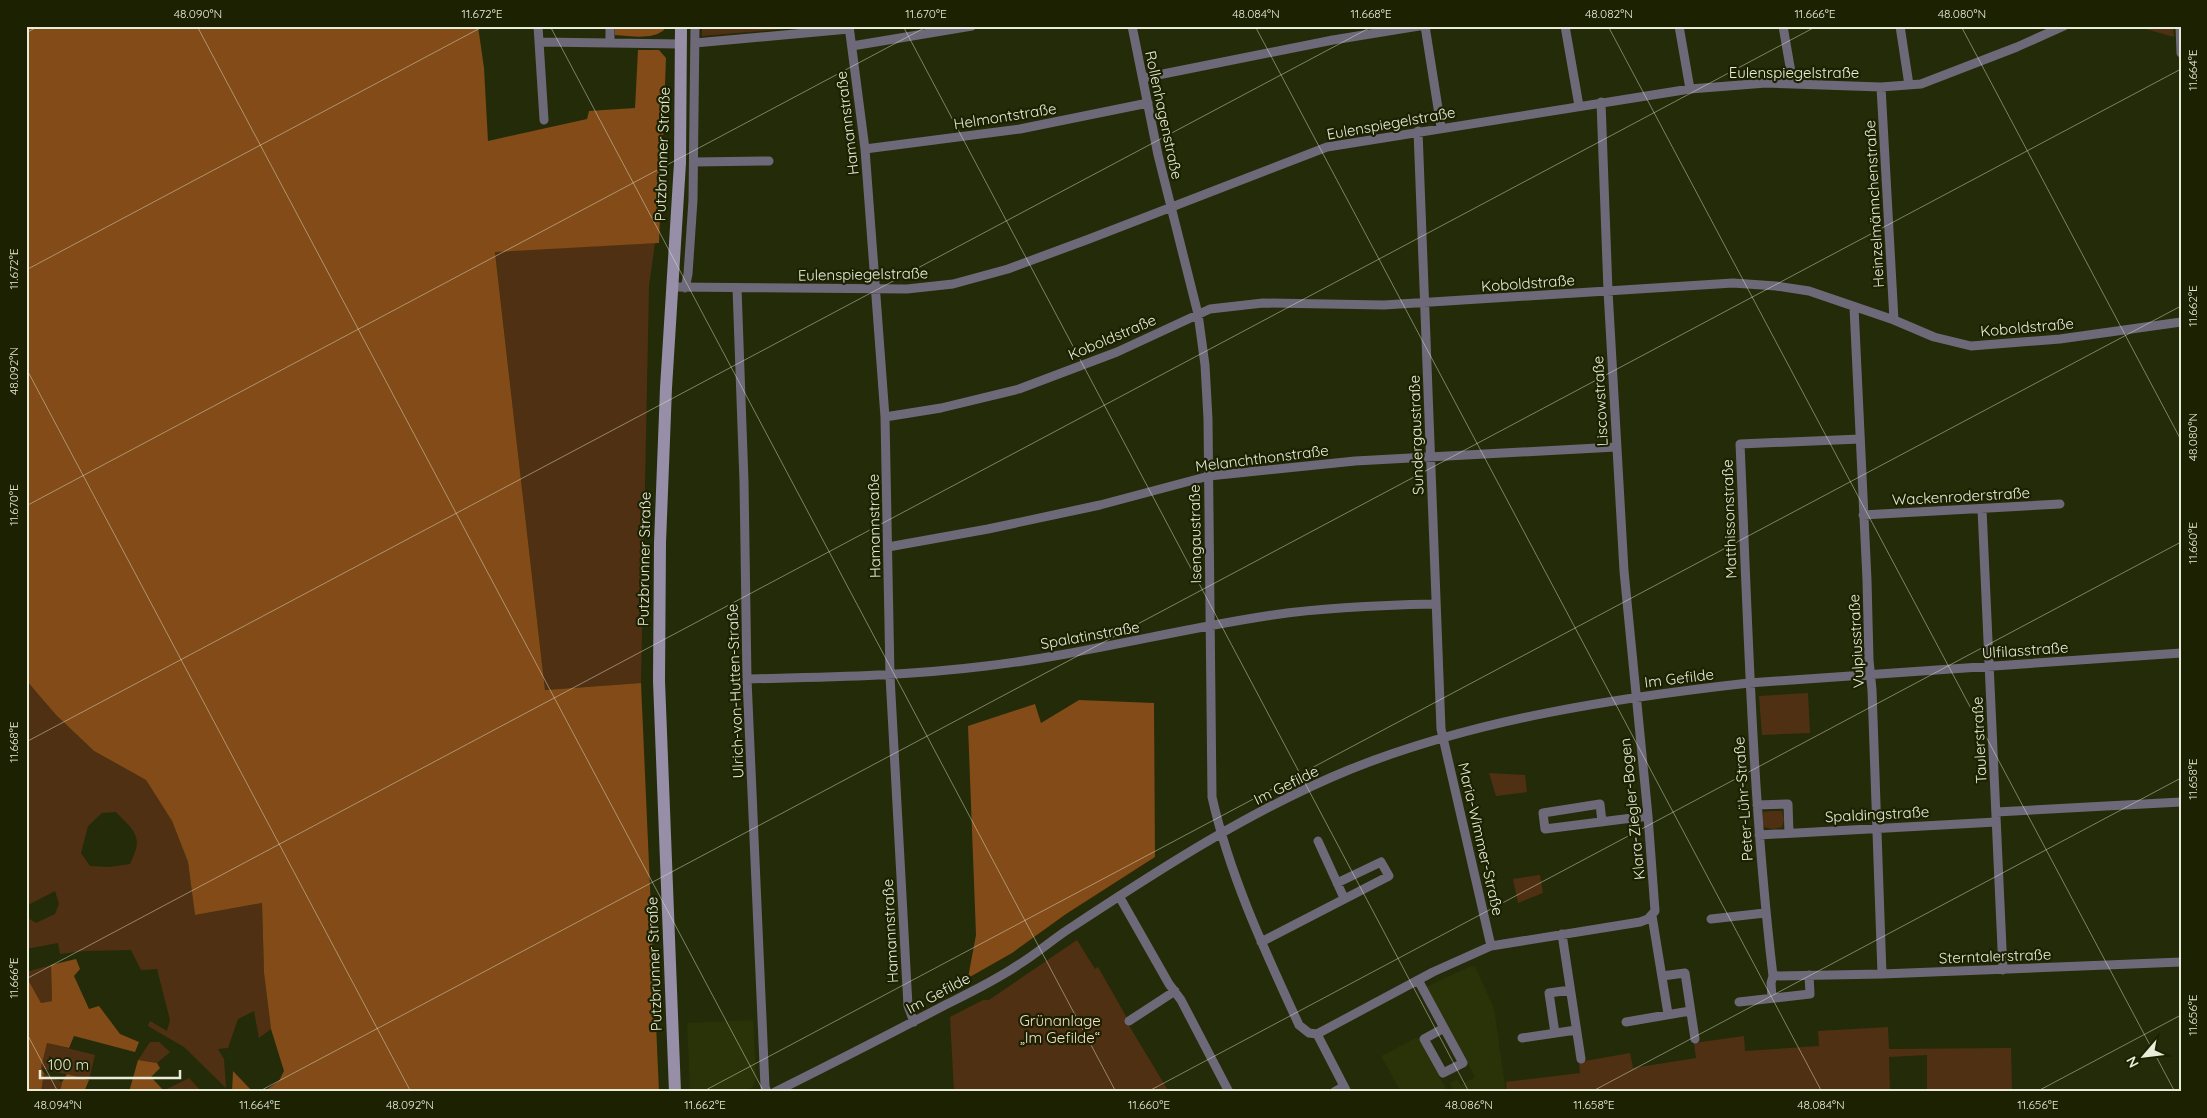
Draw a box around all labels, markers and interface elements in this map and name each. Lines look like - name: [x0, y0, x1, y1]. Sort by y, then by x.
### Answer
- text: 48.090°N: [174, 6, 222, 21]
- text: 11.672°E: [461, 6, 503, 21]
- text: 11.670°E: [905, 6, 947, 21]
- text: 48.084°N: [1232, 6, 1280, 21]
- text: 11.668°E: [1350, 6, 1392, 21]
- text: 48.082°N: [1585, 6, 1633, 21]
- text: 11.666°E: [1794, 6, 1836, 21]
- text: 48.080°N: [1938, 6, 1986, 21]
- street label: Rollenhagenstraße: [1141, 49, 1187, 181]
- text: 11.664°E: [2185, 49, 2200, 91]
- street label: Eulenspiegelstraße: [1729, 63, 1859, 82]
- street label: Hamannstraße: [831, 70, 863, 176]
- street label: Putzbrunner Straße: [650, 86, 674, 222]
- street label: Helmontstraße: [952, 98, 1058, 134]
- street label: Eulenspiegelstraße: [1325, 102, 1457, 144]
- street label: Heinzelmännchenstraße: [1860, 120, 1888, 288]
- text: 11.672°E: [6, 248, 21, 290]
- street label: Eulenspiegelstraße: [798, 263, 928, 285]
- street label: Koboldstraße: [1481, 270, 1575, 296]
- text: 11.662°E: [2185, 285, 2200, 327]
- street label: Koboldstraße: [1065, 310, 1159, 364]
- street label: Koboldstraße: [1979, 313, 2075, 341]
- text: 48.092°N: [6, 347, 21, 395]
- street label: Liscowstraße: [1588, 355, 1612, 447]
- street label: Sundergaustraße: [1404, 375, 1428, 495]
- text: 48.080°N: [2185, 413, 2200, 461]
- street label: Melanchthonstraße: [1194, 440, 1330, 476]
- street label: Matthissonstraße: [1717, 459, 1741, 579]
- street label: Hamannstraße: [864, 474, 884, 578]
- street label: Wackenroderstraße: [1891, 483, 2031, 509]
- text: 11.670°E: [6, 484, 21, 526]
- street label: Isengaustraße: [1185, 484, 1205, 584]
- street label: Putzbrunner Straße: [633, 492, 655, 626]
- text: 11.660°E: [2185, 522, 2200, 564]
- street label: Vulpiusstraße: [1844, 594, 1868, 688]
- street label: Ulrich-von-Hutten-Straße: [722, 603, 748, 779]
- street label: Spalatinstraße: [1039, 617, 1141, 653]
- street label: Ulfilasstraße: [1981, 637, 2069, 663]
- street label: Im Gefilde: [1643, 664, 1715, 692]
- street label: Taulerstraße: [1967, 696, 1991, 784]
- text: 11.668°E: [6, 721, 21, 763]
- street label: Peter-Lühr-Straße: [1729, 736, 1757, 862]
- street label: Klara-Ziegler-Bogen: [1615, 737, 1649, 881]
- text: 11.658°E: [2185, 758, 2200, 800]
- street label: Im Gefilde: [1250, 761, 1322, 809]
- street label: Maria-Wimmer-Straße: [1454, 761, 1508, 917]
- street label: Spaldingstraße: [1824, 802, 1930, 826]
- street label: Hamannstraße: [878, 878, 902, 984]
- street label: Putzbrunner Straße: [642, 896, 666, 1032]
- street label: Sterntalerstraße: [1938, 945, 2052, 967]
- text: 11.666°E: [6, 957, 21, 999]
- street label: Im Gefilde: [903, 968, 973, 1018]
- text: 11.656°E: [2185, 994, 2200, 1036]
- park label: Grünanlage „Im Gefilde“: [1019, 1011, 1101, 1047]
- north arrow: [2120, 1030, 2170, 1080]
- scale bar: [40, 1048, 180, 1080]
- text: N: [2122, 1053, 2143, 1071]
- text: 100 m: [48, 1055, 89, 1074]
- text: 48.094°N: [34, 1097, 82, 1112]
- text: 11.664°E: [239, 1097, 281, 1112]
- text: 48.092°N: [386, 1097, 434, 1112]
- text: 11.662°E: [684, 1097, 726, 1112]
- text: 11.660°E: [1128, 1097, 1170, 1112]
- text: 48.086°N: [1445, 1097, 1493, 1112]
- text: 11.658°E: [1573, 1097, 1615, 1112]
- text: 48.084°N: [1797, 1097, 1845, 1112]
- text: 11.656°E: [2017, 1097, 2059, 1112]

